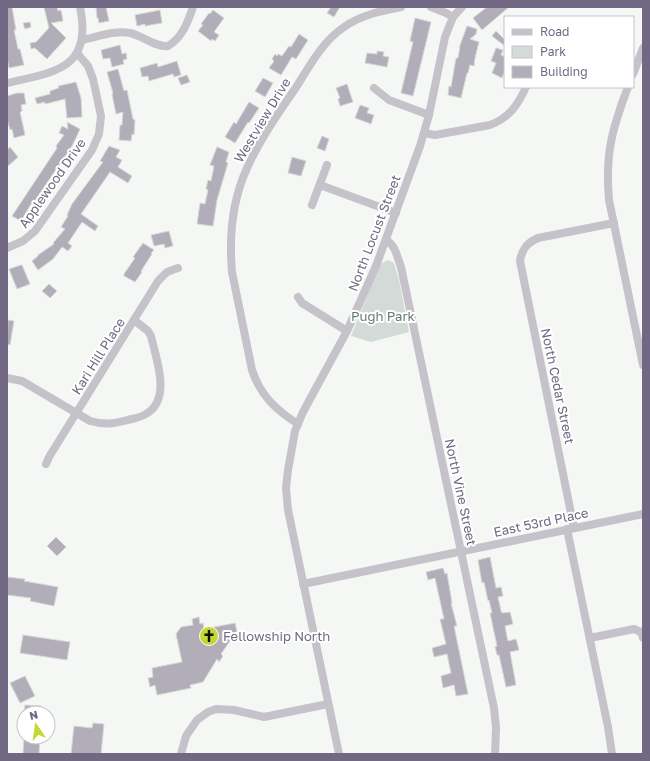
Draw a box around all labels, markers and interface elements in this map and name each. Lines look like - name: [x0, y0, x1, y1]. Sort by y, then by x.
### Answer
- legend: [504, 16, 634, 88]
- text: Road: [540, 24, 569, 39]
- text: Park: [540, 44, 566, 59]
- text: Building: [540, 64, 588, 79]
- street label: Westview Drive: [230, 75, 294, 165]
- street label: Applewood Drive: [15, 135, 89, 231]
- street label: North Locust Street: [344, 173, 404, 293]
- park label: Pugh Park: [351, 308, 416, 324]
- street label: Kari Hill Place: [68, 315, 128, 397]
- street label: North Cedar Street: [538, 327, 578, 445]
- street label: North Vine Street: [442, 437, 480, 547]
- street label: East 53rd Place: [492, 504, 590, 540]
- church icon: Fellowship North: [198, 625, 220, 647]
- place label: Fellowship North: [223, 628, 330, 644]
- north arrow: [16, 705, 56, 745]
- text: N: [28, 707, 39, 722]

